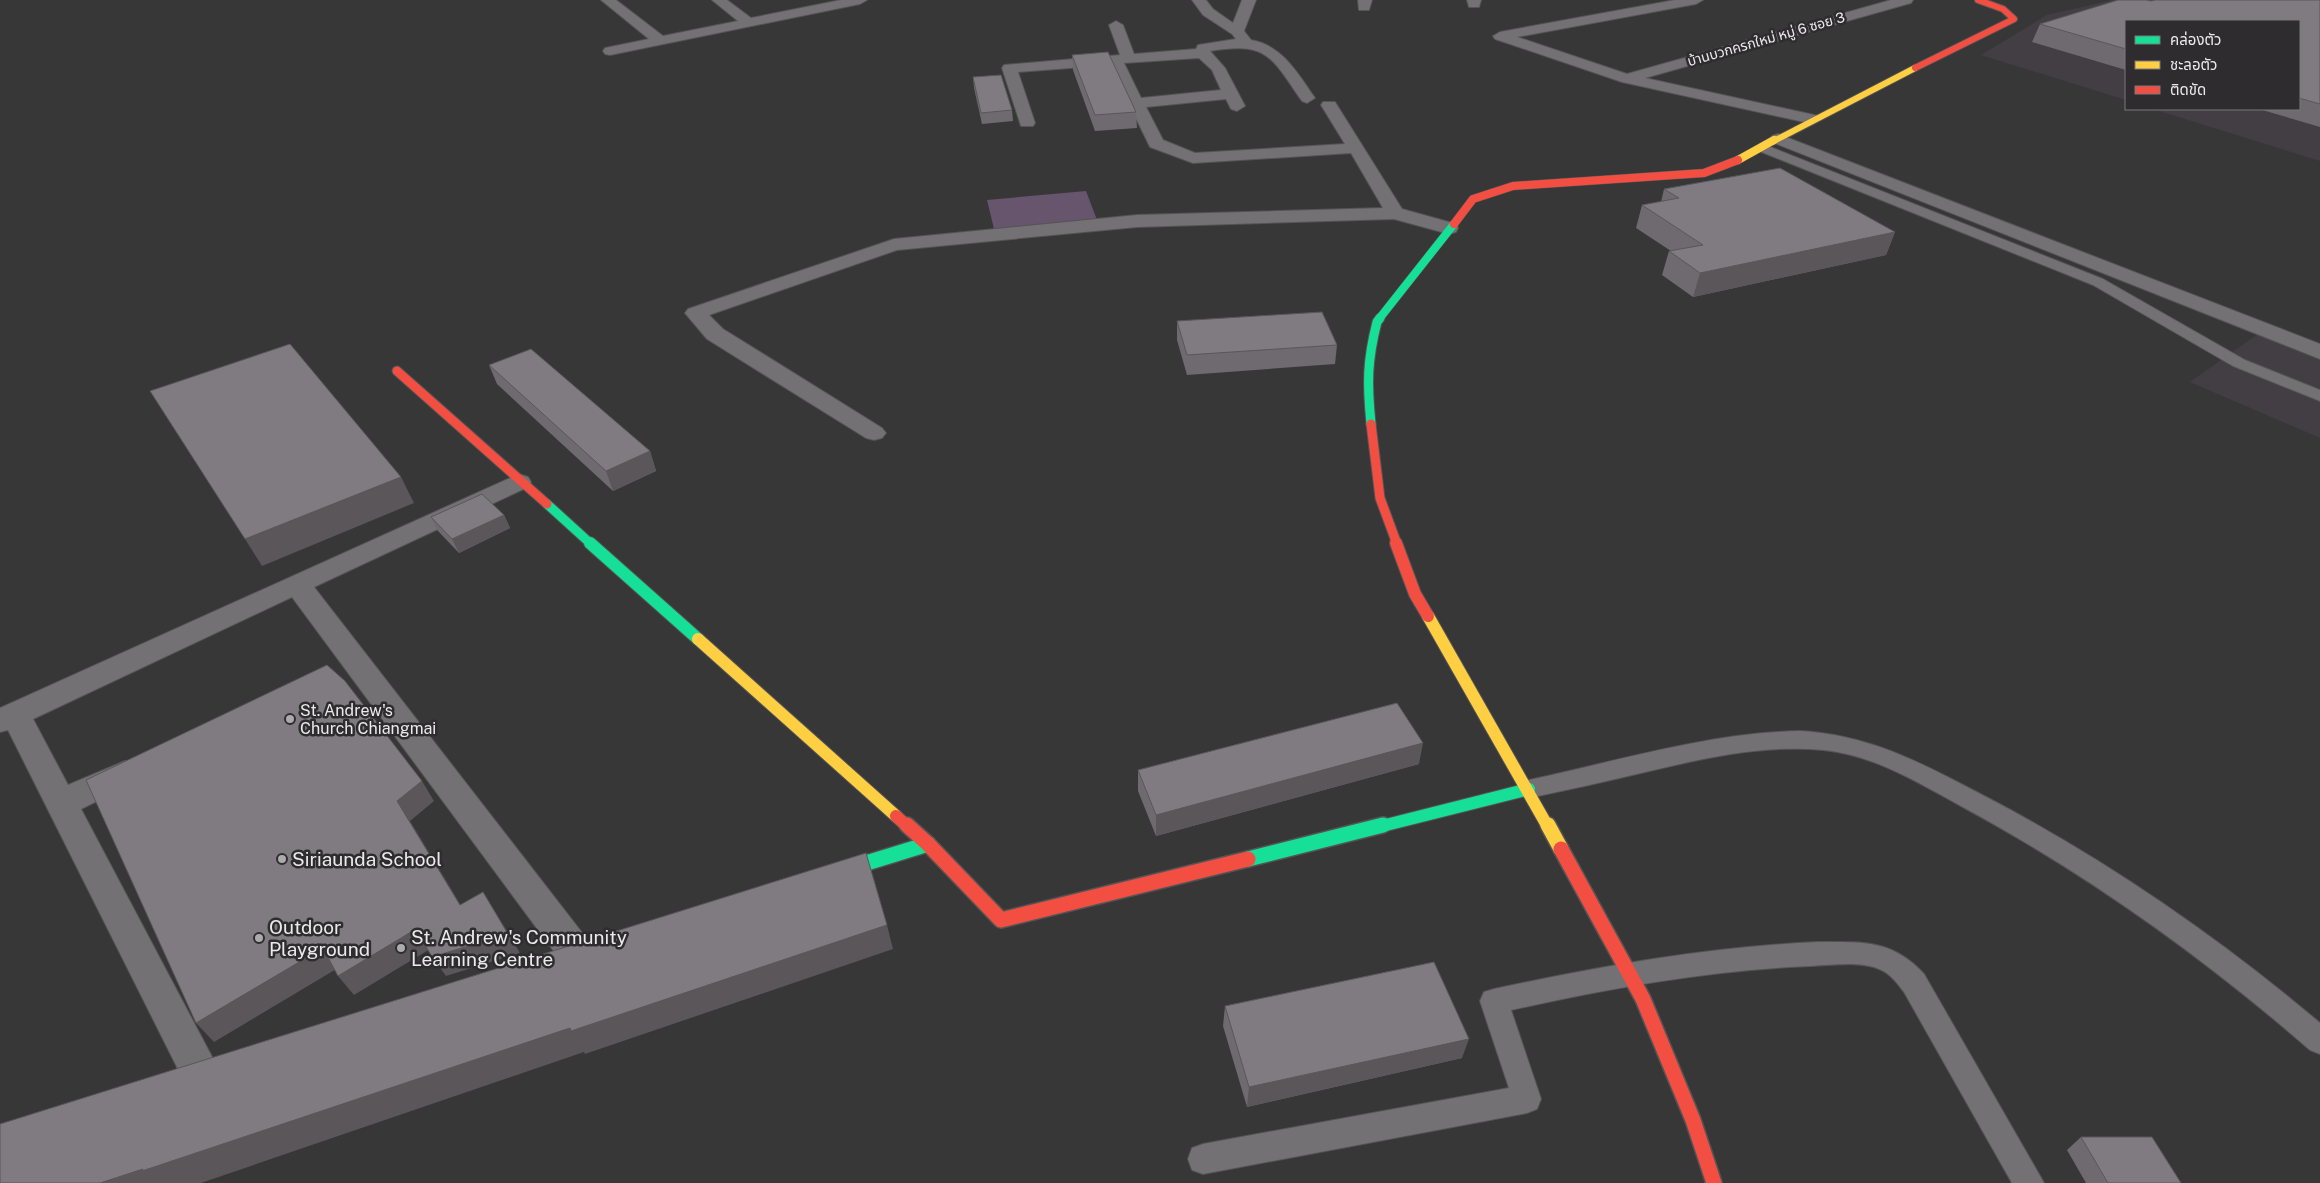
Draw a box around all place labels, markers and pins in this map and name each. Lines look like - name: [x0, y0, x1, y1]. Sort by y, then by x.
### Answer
- place label: St. Andrew's Church Chiangmai: [300, 701, 436, 738]
- marker: St. Andrew's Church Chiangmai: [284, 713, 296, 725]
- place label: Siriaunda School: [292, 848, 442, 870]
- marker: Siriaunda School: [276, 853, 288, 865]
- place label: Outdoor Playground: [269, 916, 370, 960]
- place label: St. Andrew's Community Learning Centre: [411, 926, 627, 970]
- marker: Outdoor Playground: [253, 932, 265, 944]
- marker: St. Andrew's Community Learning Centre: [395, 942, 407, 954]

